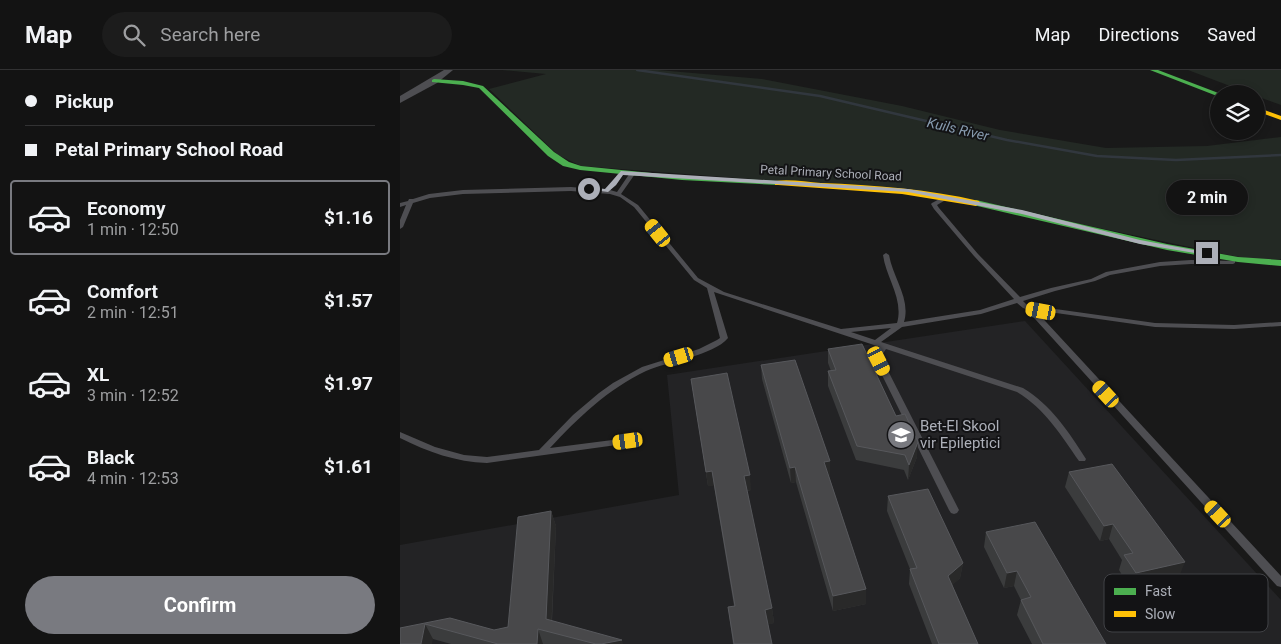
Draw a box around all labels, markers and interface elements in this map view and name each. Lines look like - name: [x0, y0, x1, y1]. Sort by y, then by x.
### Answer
- search box: [102, 12, 452, 57]
- text: Map: [25, 21, 72, 49]
- icon: search: [120, 21, 148, 49]
- text: Search here: [160, 23, 260, 46]
- text: Map: [1035, 24, 1070, 45]
- text: Directions: [1098, 24, 1179, 45]
- text: Saved: [1207, 24, 1256, 45]
- map controls: [1210, 85, 1265, 140]
- button: layers: [1210, 85, 1265, 140]
- text: Pickup: [55, 90, 114, 113]
- water label: Kuils River: [926, 114, 991, 144]
- text: Petal Primary School Road: [55, 138, 283, 161]
- street label: Petal Primary School Road: [760, 162, 902, 184]
- route start: [578, 178, 600, 200]
- callout: 2 min: [1166, 180, 1248, 216]
- text: 2 min: [1187, 188, 1227, 207]
- icon: car: [27, 195, 72, 240]
- text: Economy: [87, 197, 166, 220]
- text: $1.16: [324, 206, 373, 229]
- car: [642, 217, 673, 249]
- text: 1 min · 12:50: [87, 220, 179, 239]
- route end: [1196, 242, 1218, 264]
- icon: car: [27, 278, 72, 323]
- text: Comfort: [87, 280, 158, 303]
- text: $1.57: [324, 289, 373, 312]
- car: [1024, 301, 1057, 321]
- text: 2 min · 12:51: [87, 303, 179, 322]
- car: [865, 344, 892, 378]
- car: [662, 345, 695, 369]
- icon: car: [27, 361, 72, 406]
- text: XL: [87, 363, 109, 386]
- text: $1.97: [324, 372, 373, 395]
- car: [1090, 378, 1121, 410]
- text: 3 min · 12:52: [87, 386, 179, 405]
- place label: Bet-El Skool vir Epileptici: [920, 417, 1000, 452]
- school or university icon: Bet-El Skool vir Epileptici: [886, 420, 916, 450]
- car: [612, 431, 643, 451]
- icon: car: [27, 444, 72, 489]
- text: Black: [87, 446, 134, 469]
- text: $1.61: [324, 455, 373, 478]
- text: 4 min · 12:53: [87, 469, 179, 488]
- car: [1202, 498, 1233, 530]
- legend: [1104, 574, 1268, 632]
- button: Confirm: [25, 576, 375, 634]
- text: Fast: [1145, 583, 1172, 599]
- text: Slow: [1145, 606, 1176, 622]

